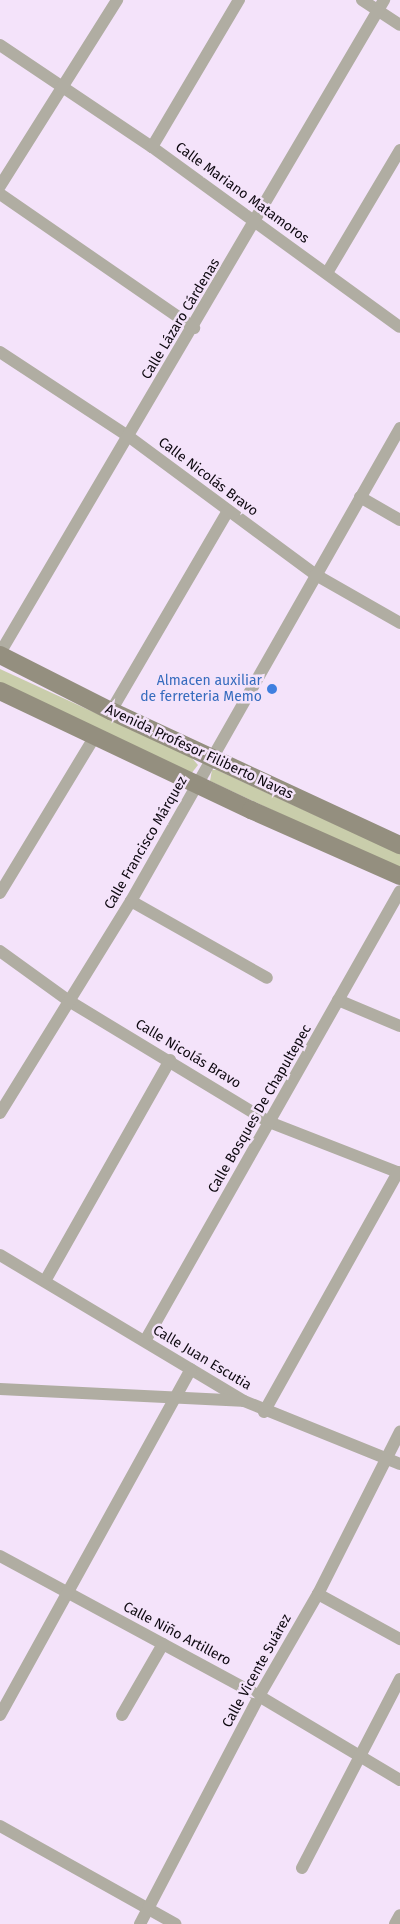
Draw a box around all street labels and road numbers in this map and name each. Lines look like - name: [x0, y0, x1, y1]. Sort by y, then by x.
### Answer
- street label: Calle Mariano Matamoros: [172, 139, 312, 247]
- street label: Calle Lázaro Cárdenas: [138, 256, 224, 382]
- street label: Calle Nicolás Bravo: [155, 434, 261, 520]
- street label: Avenida Profesor Filiberto Navas: [102, 701, 296, 803]
- street label: Calle Francisco Márquez: [101, 773, 191, 913]
- street label: Calle Nicolás Bravo: [132, 1016, 244, 1092]
- street label: Calle Bosques De Chapultepec: [205, 1022, 315, 1196]
- street label: Calle Juan Escutia: [150, 1322, 254, 1394]
- street label: Calle Niño Artillero: [120, 1599, 234, 1669]
- street label: Calle Vicente Suárez: [219, 1611, 295, 1731]

